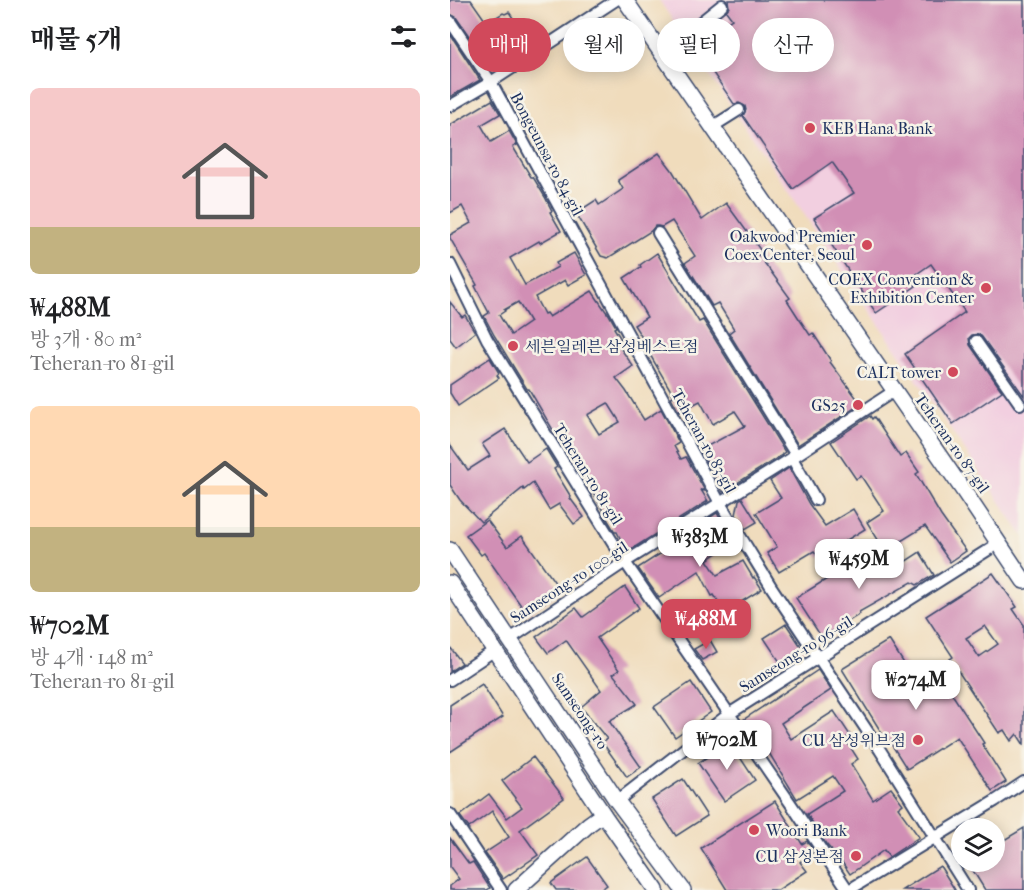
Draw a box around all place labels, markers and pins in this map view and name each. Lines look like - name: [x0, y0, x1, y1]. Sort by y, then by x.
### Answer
- place label: KEB Hana Bank: [822, 119, 934, 138]
- marker: KEB Hana Bank: [803, 121, 817, 135]
- place label: Oakwood Premier Coex Center, Seoul: [724, 227, 856, 264]
- marker: Oakwood Premier Coex Center, Seoul: [860, 238, 874, 252]
- place label: COEX Convention & Exhibition Center: [828, 270, 974, 307]
- marker: COEX Convention & Exhibition Center: [979, 281, 993, 295]
- place label: 세븐일레븐 삼성베스트점: [525, 337, 698, 356]
- marker: 세븐일레븐 삼성베스트점: [506, 339, 520, 353]
- place label: CALT tower: [857, 363, 941, 382]
- marker: CALT tower: [946, 365, 960, 379]
- place label: GS25: [811, 396, 846, 415]
- marker: GS25: [851, 398, 865, 412]
- pin: ₩383M: [658, 517, 742, 568]
- pin: ₩459M: [817, 539, 901, 590]
- pin: ₩488M: [664, 599, 748, 650]
- pin: ₩274M: [874, 660, 958, 711]
- pin: ₩702M: [685, 720, 769, 771]
- place label: CU 삼성위브점: [802, 731, 906, 750]
- marker: CU 삼성위브점: [911, 733, 925, 747]
- place label: Woori Bank: [765, 821, 848, 840]
- marker: Woori Bank: [747, 823, 761, 837]
- place label: CU 삼성본점: [756, 847, 844, 866]
- marker: CU 삼성본점: [849, 849, 863, 863]

